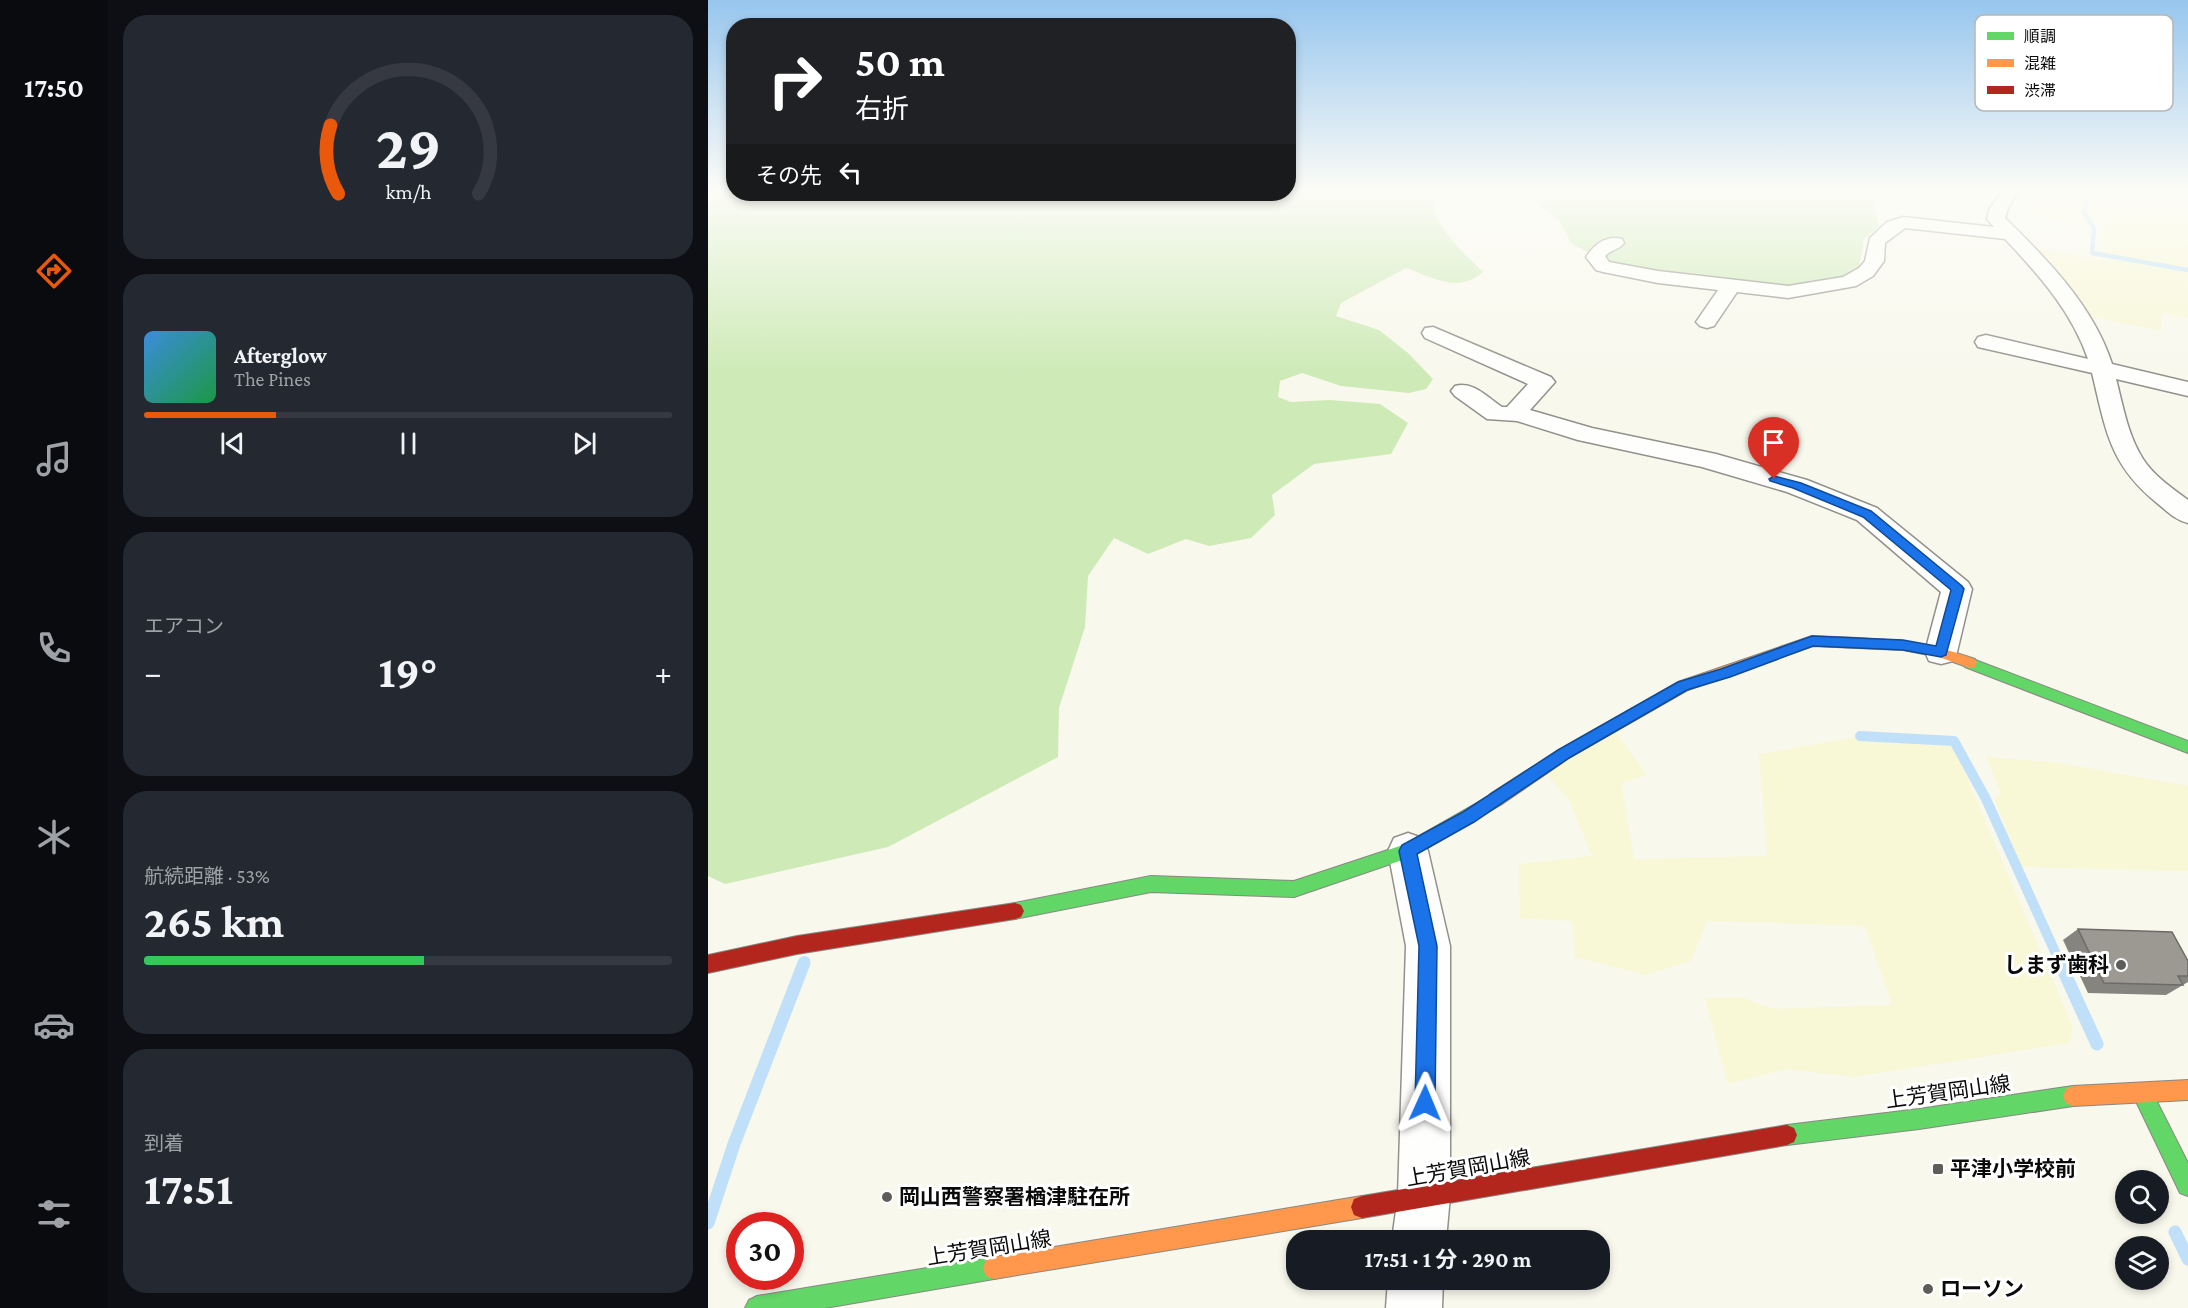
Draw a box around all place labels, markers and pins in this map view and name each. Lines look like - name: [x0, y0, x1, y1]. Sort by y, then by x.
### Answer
- pin: [1748, 417, 1799, 479]
- place label: しまず歯科: [2004, 953, 2109, 977]
- marker: しまず歯科: [2114, 958, 2128, 972]
- place label: 平津小学校前: [1950, 1157, 2076, 1181]
- marker: 平津小学校前: [1931, 1162, 1945, 1176]
- place label: 岡山西警察署楢津駐在所: [899, 1185, 1130, 1209]
- marker: 岡山西警察署楢津駐在所: [880, 1190, 894, 1204]
- place label: ローソン: [1940, 1277, 2024, 1301]
- marker: ローソン: [1921, 1282, 1935, 1296]

